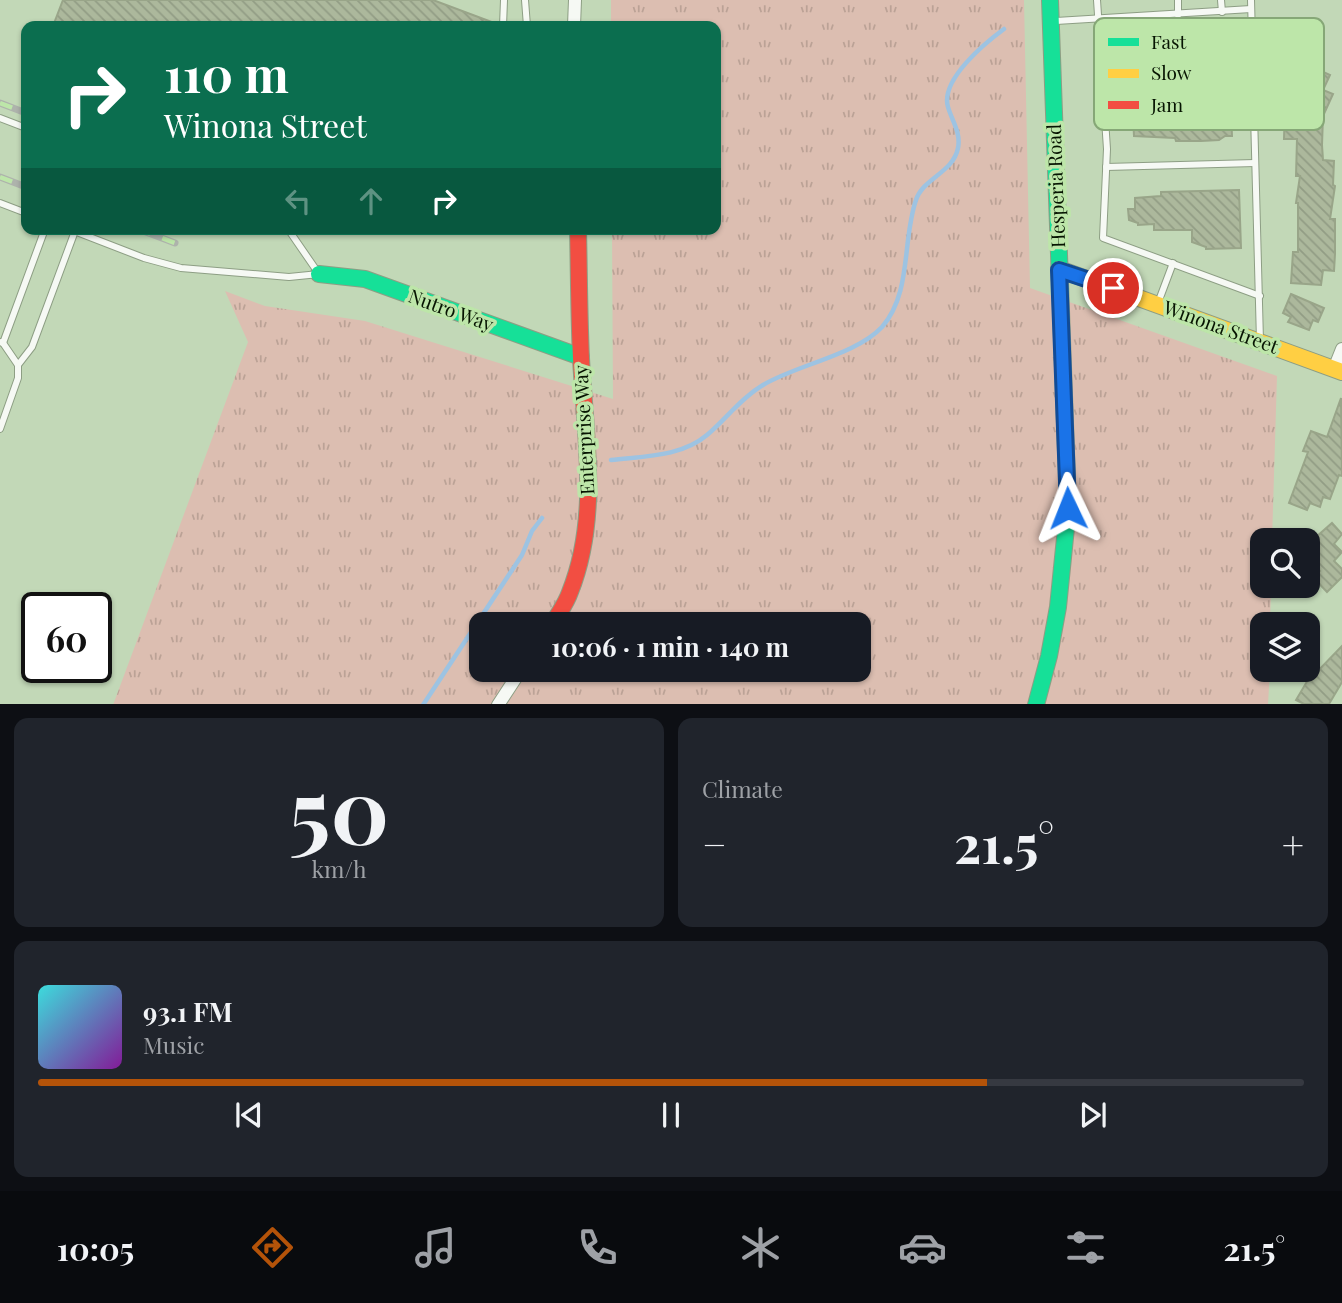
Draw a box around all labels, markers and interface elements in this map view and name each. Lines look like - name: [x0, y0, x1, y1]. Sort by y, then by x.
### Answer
- legend: [1094, 18, 1324, 130]
- text: Fast: [1151, 28, 1187, 54]
- text: 110 m: [164, 40, 289, 105]
- icon: right: [49, 49, 140, 140]
- text: Slow: [1151, 59, 1192, 85]
- text: Jam: [1150, 91, 1183, 117]
- text: Winona Street: [164, 103, 367, 146]
- street label: Hesperia Road: [1040, 124, 1070, 248]
- icon: left: [279, 182, 317, 220]
- icon: ahead: [352, 182, 390, 220]
- icon: right: [425, 182, 463, 220]
- pin: [1083, 258, 1143, 318]
- icon: arrive: [1094, 269, 1132, 307]
- street label: Nutro Way: [405, 282, 498, 337]
- street label: Winona Street: [1159, 293, 1283, 359]
- street label: Enterprise Way: [567, 364, 599, 496]
- position arrow: [1031, 471, 1105, 545]
- map controls: [1250, 528, 1320, 682]
- button: search: [1250, 528, 1320, 598]
- speed limit sign: 60: [21, 592, 112, 683]
- button: layers: [1250, 612, 1320, 682]
- text: 10:06 · 1 min · 140 m: [551, 629, 789, 664]
- text: 50: [289, 747, 389, 868]
- text: Climate: [702, 773, 783, 804]
- text: 21.5°: [954, 808, 1054, 877]
- text: −: [702, 818, 727, 869]
- text: +: [1282, 818, 1304, 869]
- text: km/h: [311, 853, 367, 884]
- text: 93.1 FM: [143, 994, 233, 1029]
- text: Music: [143, 1029, 204, 1060]
- icon: previous: [230, 1096, 268, 1134]
- icon: pause: [652, 1096, 690, 1134]
- icon: next: [1074, 1096, 1112, 1134]
- icon: directions: [248, 1223, 297, 1272]
- icon: music: [411, 1223, 460, 1272]
- icon: phone: [573, 1223, 622, 1272]
- icon: climate: [736, 1223, 785, 1272]
- icon: car: [898, 1223, 947, 1272]
- icon: filters: [1061, 1223, 1110, 1272]
- text: 10:05: [57, 1226, 134, 1269]
- text: 21.5°: [1223, 1226, 1285, 1269]

